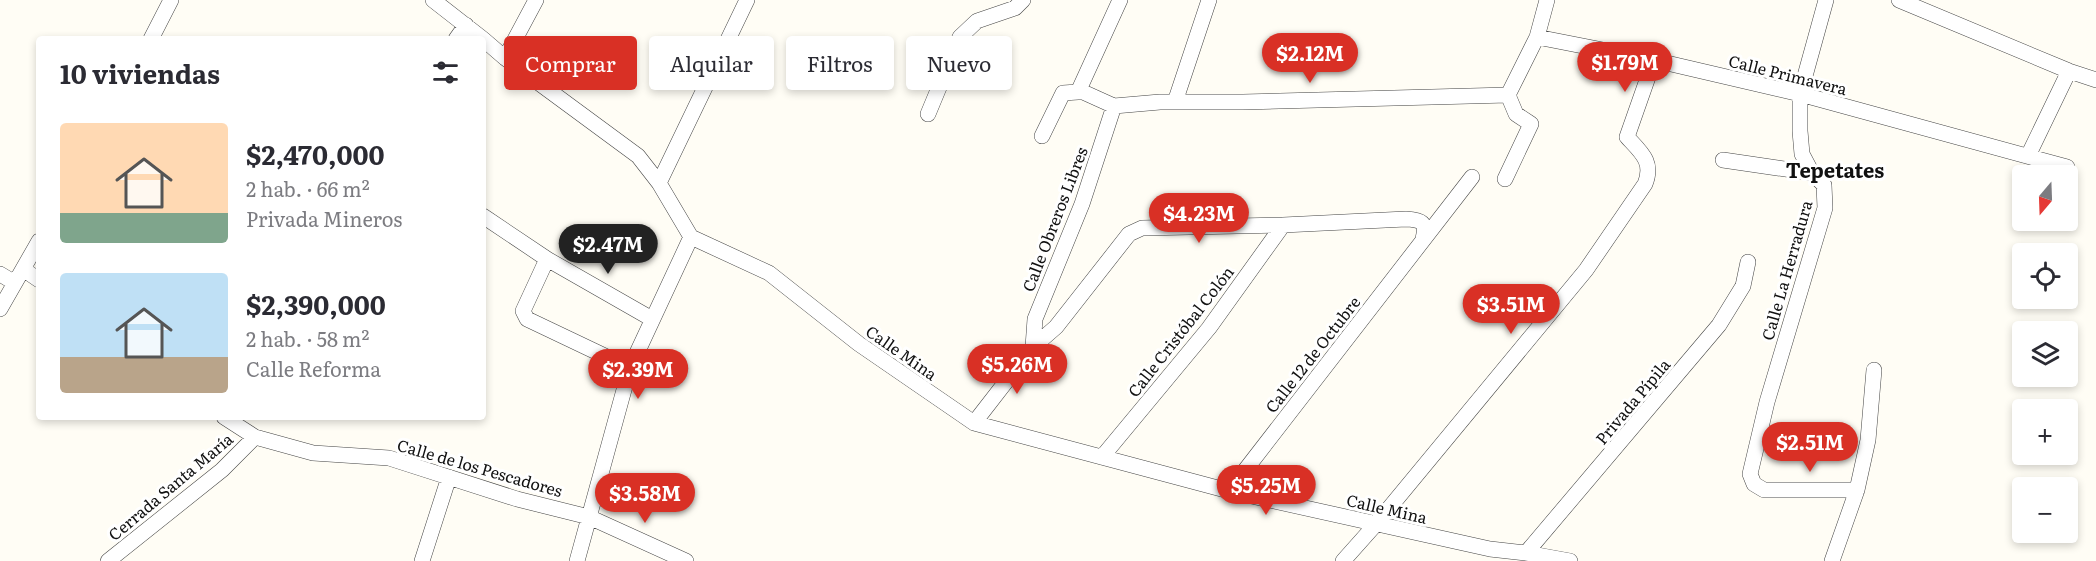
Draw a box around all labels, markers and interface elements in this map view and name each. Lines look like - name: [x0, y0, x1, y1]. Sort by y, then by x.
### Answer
- pin: $2.12M: [1261, 33, 1359, 84]
- chip: Comprar: [504, 36, 637, 90]
- chip: Alquilar: [649, 36, 774, 90]
- chip: Filtros: [786, 36, 894, 90]
- chip: Nuevo: [906, 36, 1012, 90]
- text: $2.12M: [1276, 37, 1344, 67]
- pin: $1.79M: [1576, 42, 1674, 93]
- text: $1.79M: [1591, 46, 1659, 76]
- street label: Calle Primavera: [1726, 48, 1850, 100]
- text: 10 viviendas: [60, 53, 220, 92]
- icon: filters: [429, 56, 462, 89]
- text: $2,470,000: [246, 134, 385, 173]
- street label: Calle Obreros Libres: [1015, 143, 1093, 295]
- icon: home: [108, 147, 180, 219]
- district label: Tepetates: [1786, 154, 1884, 184]
- north arrow: [2012, 165, 2078, 231]
- map controls: [2012, 165, 2078, 543]
- text: 2 hab. · 66 m²: [246, 173, 370, 203]
- pin: $4.23M: [1150, 193, 1248, 244]
- text: $4.23M: [1163, 197, 1235, 227]
- street label: Calle La Herradura: [1755, 197, 1818, 343]
- text: Privada Mineros: [246, 203, 402, 233]
- pin: $2.47M: [559, 224, 657, 275]
- text: $2.47M: [573, 228, 643, 258]
- button: locate: [2012, 243, 2078, 309]
- street label: Calle Cristóbal Colón: [1121, 260, 1239, 402]
- text: $2,390,000: [246, 284, 386, 323]
- pin: $3.51M: [1462, 284, 1560, 335]
- text: $3.51M: [1477, 288, 1545, 318]
- street label: Calle 12 de Octubre: [1259, 291, 1365, 417]
- icon: home: [108, 297, 180, 369]
- street label: Calle Mina: [861, 319, 943, 386]
- button: layers: [2012, 321, 2078, 387]
- text: 2 hab. · 58 m²: [246, 323, 369, 353]
- pin: $5.26M: [968, 344, 1066, 395]
- text: $5.26M: [981, 348, 1053, 378]
- pin: $2.39M: [589, 349, 687, 400]
- text: Calle Reforma: [246, 353, 381, 383]
- text: $2.39M: [602, 353, 674, 383]
- street label: Privada Pípila: [1589, 353, 1675, 449]
- button: +: [2012, 399, 2078, 465]
- pin: $2.51M: [1761, 422, 1859, 473]
- street label: Cerrada Santa María: [102, 426, 238, 545]
- text: $2.51M: [1776, 426, 1844, 456]
- street label: Calle de los Pescadores: [395, 432, 565, 502]
- pin: $5.25M: [1217, 465, 1315, 516]
- text: $5.25M: [1231, 469, 1301, 499]
- pin: $3.58M: [596, 473, 694, 524]
- text: $3.58M: [609, 477, 681, 507]
- button: −: [2012, 477, 2078, 543]
- street label: Calle Mina: [1344, 487, 1430, 529]

